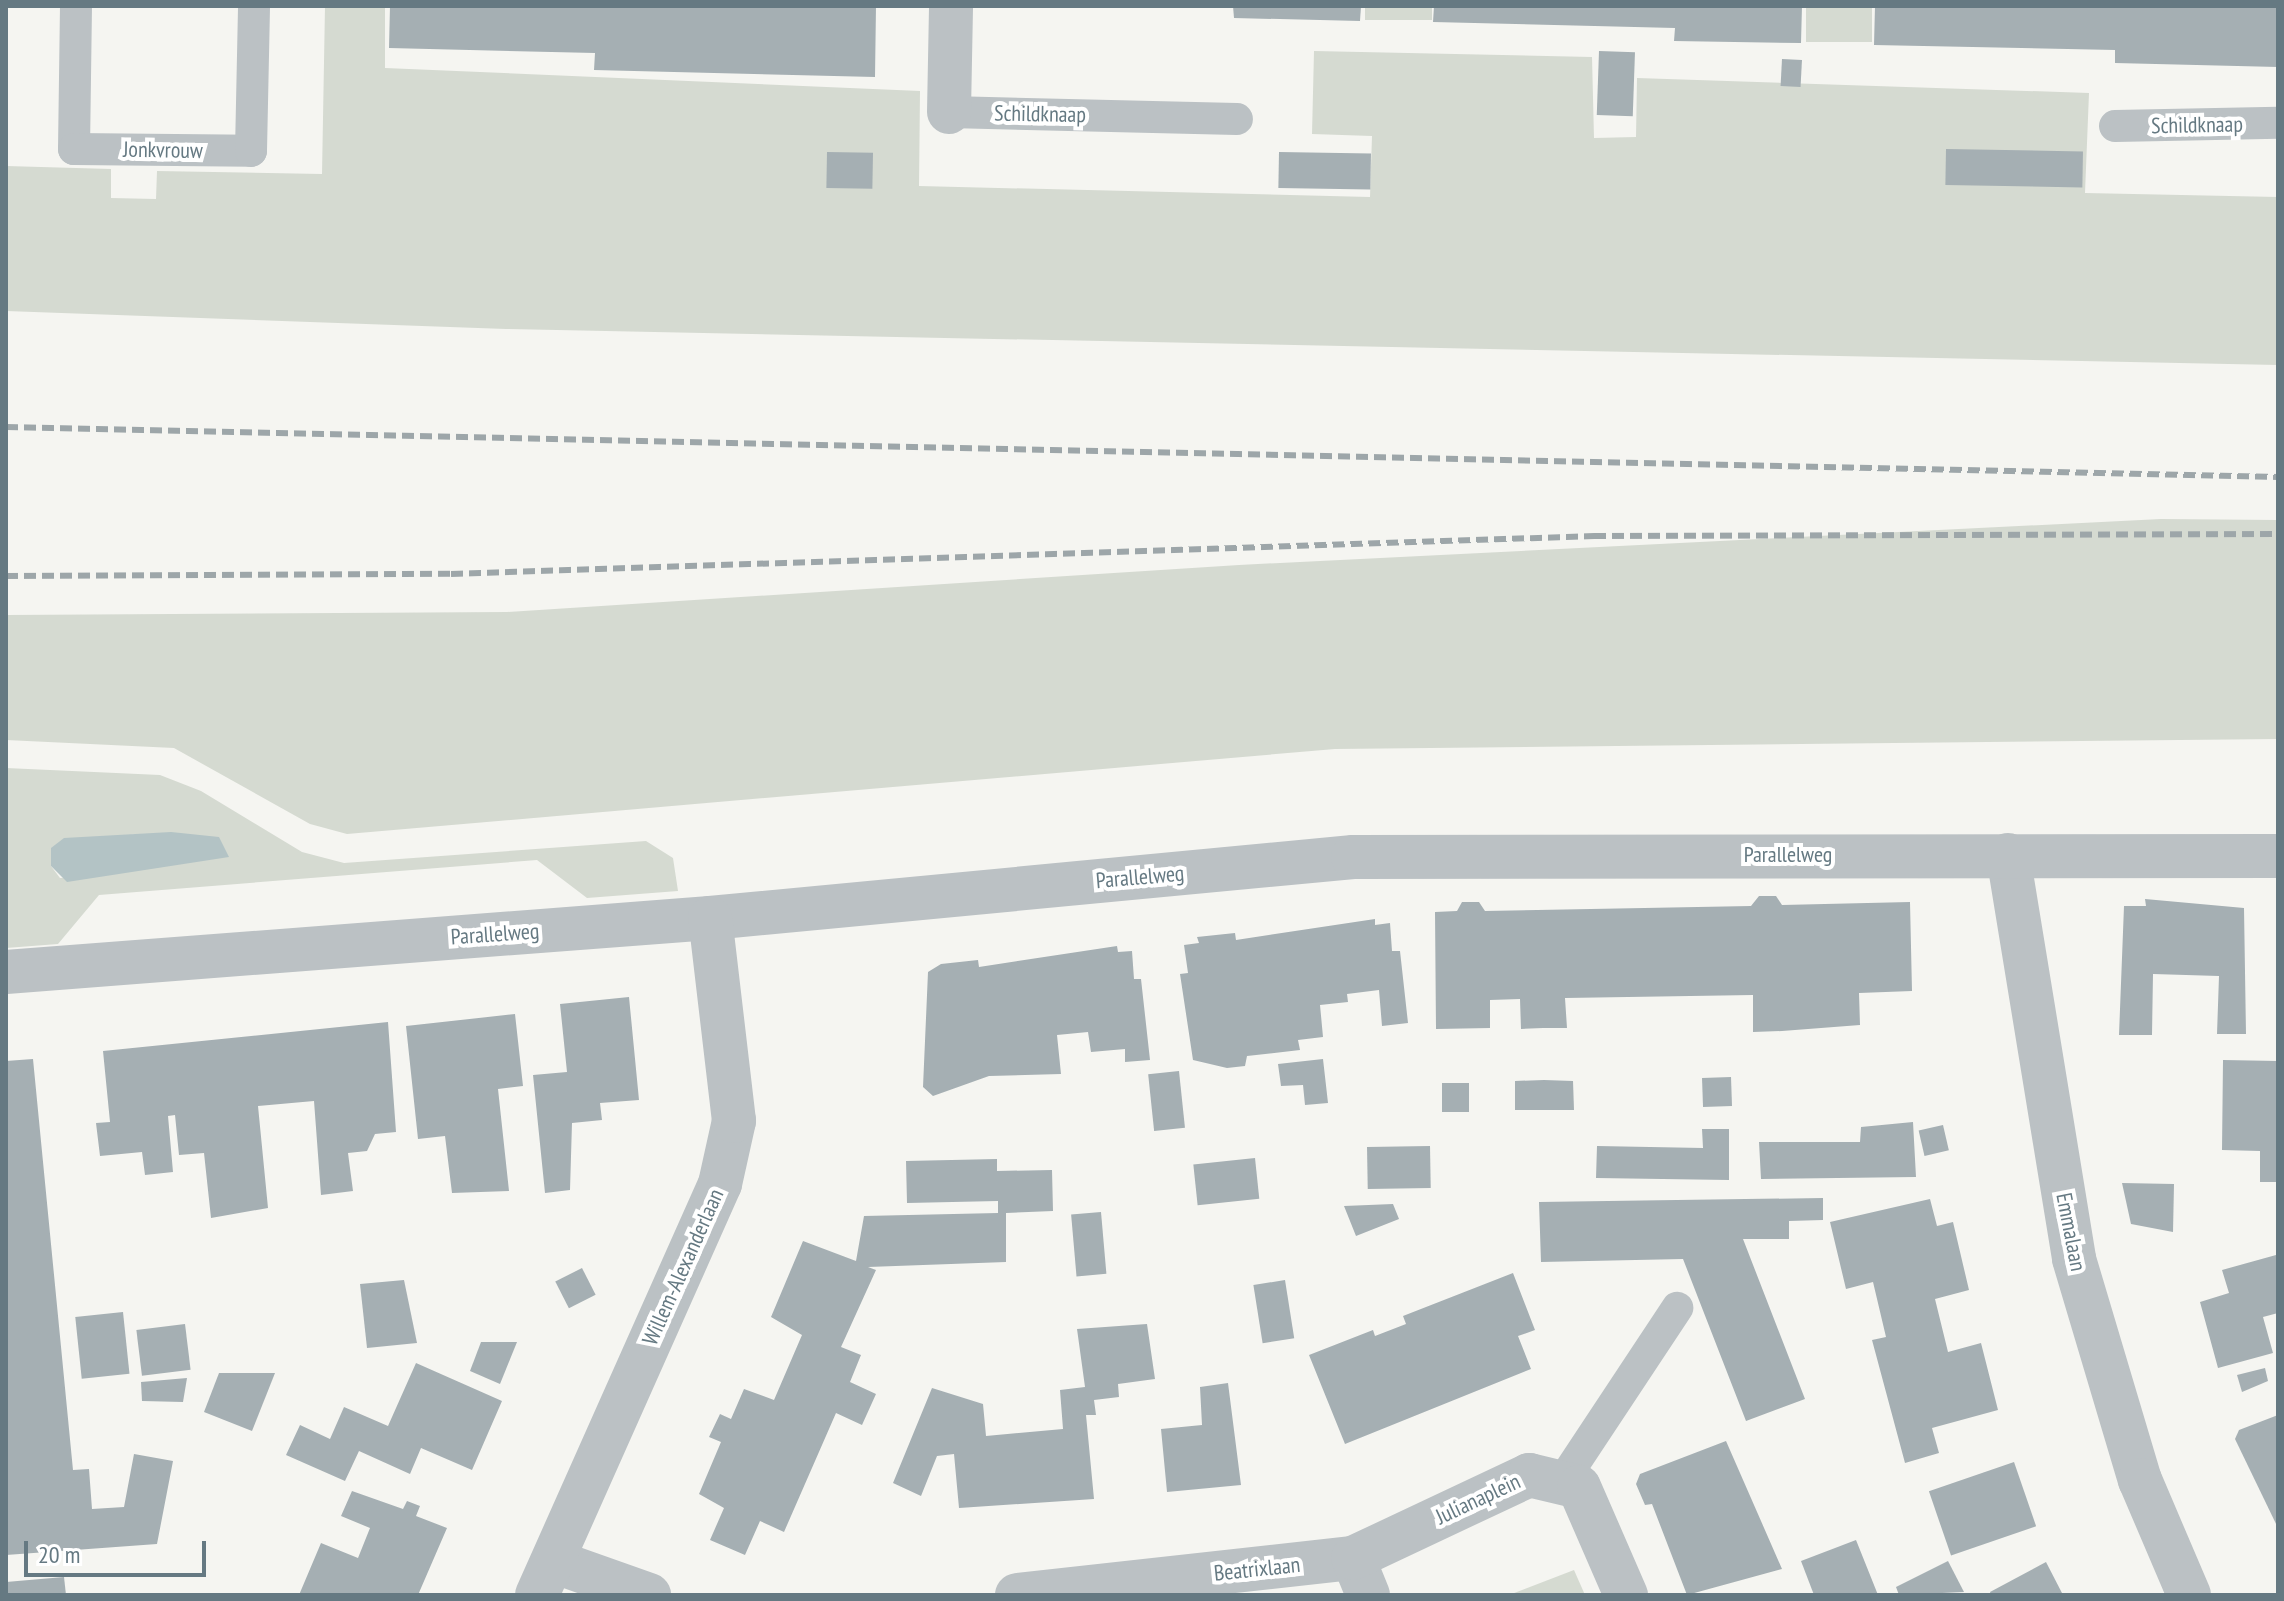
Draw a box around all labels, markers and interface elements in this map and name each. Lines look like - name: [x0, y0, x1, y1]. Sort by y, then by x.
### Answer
- street label: Schildknaap: [994, 100, 1086, 128]
- street label: Schildknaap: [2151, 111, 2243, 139]
- street label: Jonkvrouw: [123, 136, 203, 164]
- street label: Parallelweg: [1744, 842, 1832, 868]
- street label: Parallelweg: [1095, 860, 1185, 894]
- street label: Parallelweg: [450, 918, 540, 950]
- street label: Willem-Alexanderlaan: [637, 1185, 729, 1349]
- street label: Emmalaan: [2050, 1191, 2092, 1273]
- street label: Julianaplein: [1432, 1468, 1524, 1530]
- scale bar: [28, 1525, 210, 1575]
- text: 20 m: [38, 1539, 80, 1570]
- street label: Beatrixlaan: [1213, 1551, 1301, 1587]

